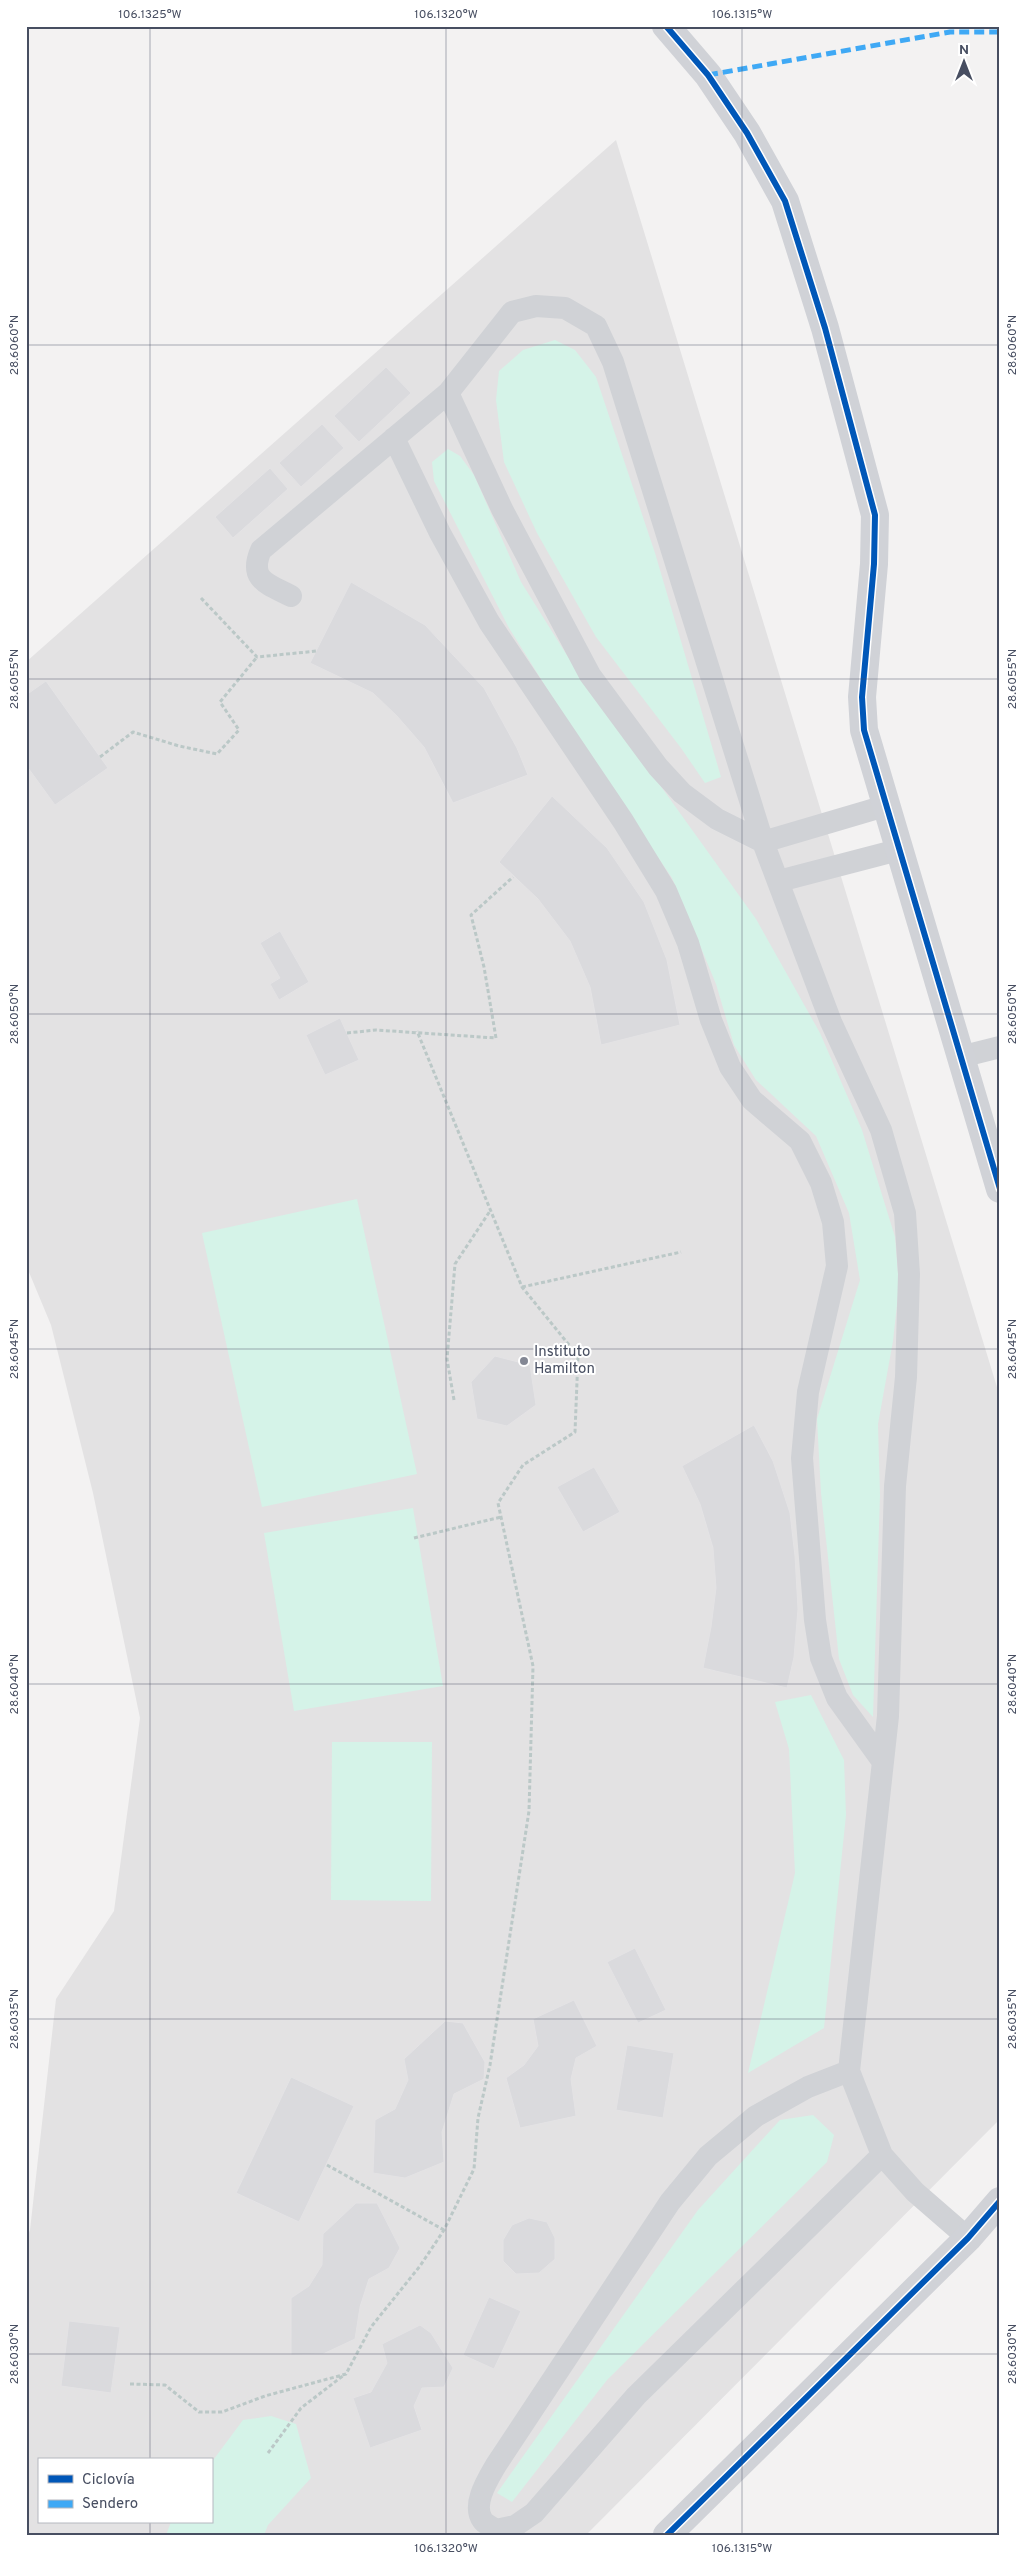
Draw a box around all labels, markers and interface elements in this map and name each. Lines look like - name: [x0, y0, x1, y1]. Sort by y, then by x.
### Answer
- text: 106.1325°W: [118, 7, 182, 23]
- text: 106.1320°W: [414, 7, 478, 23]
- text: 106.1315°W: [712, 7, 772, 23]
- north arrow: [938, 38, 988, 88]
- text: N: [959, 42, 969, 59]
- text: 28.6060°N: [7, 315, 23, 375]
- text: 28.6060°N: [1005, 315, 1021, 375]
- text: 28.6055°N: [7, 649, 23, 709]
- text: 28.6055°N: [1005, 649, 1021, 709]
- text: 28.6050°N: [7, 984, 23, 1044]
- text: 28.6050°N: [1005, 984, 1021, 1044]
- text: 28.6045°N: [7, 1319, 23, 1379]
- text: 28.6045°N: [1005, 1319, 1021, 1379]
- place label: Instituto Hamilton: [534, 1343, 595, 1379]
- marker: Instituto Hamilton: [518, 1355, 530, 1367]
- text: 28.6040°N: [7, 1654, 23, 1714]
- text: 28.6040°N: [1005, 1654, 1021, 1714]
- text: 28.6035°N: [7, 1989, 23, 2049]
- text: 28.6035°N: [1005, 1989, 1021, 2049]
- text: 28.6030°N: [7, 2324, 23, 2384]
- text: 28.6030°N: [1005, 2324, 1021, 2384]
- legend: [38, 2458, 212, 2524]
- text: Ciclovía: [82, 2471, 135, 2490]
- text: Sendero: [82, 2495, 138, 2514]
- text: 106.1320°W: [414, 2541, 478, 2557]
- text: 106.1315°W: [712, 2541, 772, 2557]

